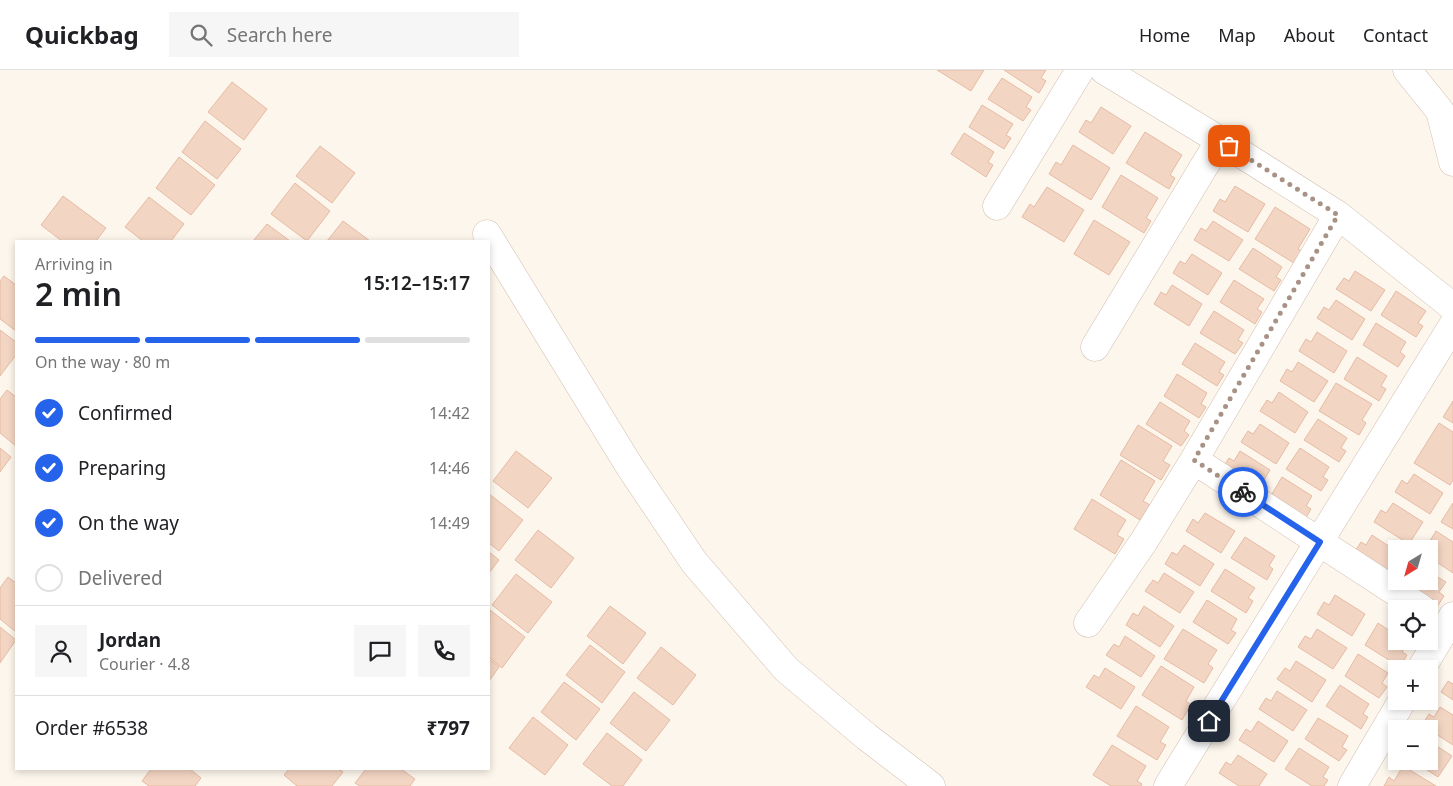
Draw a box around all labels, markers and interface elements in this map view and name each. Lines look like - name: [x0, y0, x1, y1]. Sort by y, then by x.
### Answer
- search box: [169, 12, 519, 57]
- text: Quickbag: [25, 18, 139, 51]
- icon: search: [187, 21, 215, 49]
- text: Search here: [227, 22, 332, 48]
- text: Home: [1139, 23, 1190, 47]
- text: Map: [1218, 23, 1256, 47]
- text: About: [1284, 23, 1335, 47]
- text: Contact: [1363, 23, 1428, 47]
- pin: [1208, 125, 1250, 167]
- icon: bag: [1215, 132, 1243, 160]
- text: Arriving in: [35, 253, 113, 275]
- text: 15:12–15:17: [363, 270, 470, 296]
- text: 2 min: [35, 272, 122, 315]
- text: On the way · 80 m: [35, 351, 170, 373]
- icon: check: [35, 399, 63, 427]
- text: Confirmed: [78, 400, 173, 426]
- text: 14:42: [429, 402, 470, 424]
- icon: check: [35, 454, 63, 482]
- text: Preparing: [78, 455, 166, 481]
- text: 14:46: [429, 457, 470, 479]
- courier: [1218, 467, 1268, 517]
- icon: bike: [1229, 478, 1257, 506]
- icon: check: [35, 509, 63, 537]
- text: On the way: [78, 510, 179, 536]
- text: 14:49: [429, 512, 470, 534]
- north arrow: [1388, 540, 1438, 590]
- map controls: [1388, 540, 1438, 770]
- text: Delivered: [78, 565, 163, 591]
- button: locate: [1388, 600, 1438, 650]
- button: person: [35, 625, 87, 677]
- button: chat: [354, 625, 406, 677]
- button: phone: [418, 625, 470, 677]
- text: Jordan: [99, 627, 161, 653]
- text: Courier · 4.8: [99, 653, 190, 675]
- button: +: [1388, 660, 1438, 710]
- pin: [1188, 700, 1230, 742]
- icon: home: [1195, 707, 1223, 735]
- text: Order #6538: [35, 715, 148, 741]
- text: ₹797: [427, 715, 470, 741]
- button: −: [1388, 720, 1438, 770]

